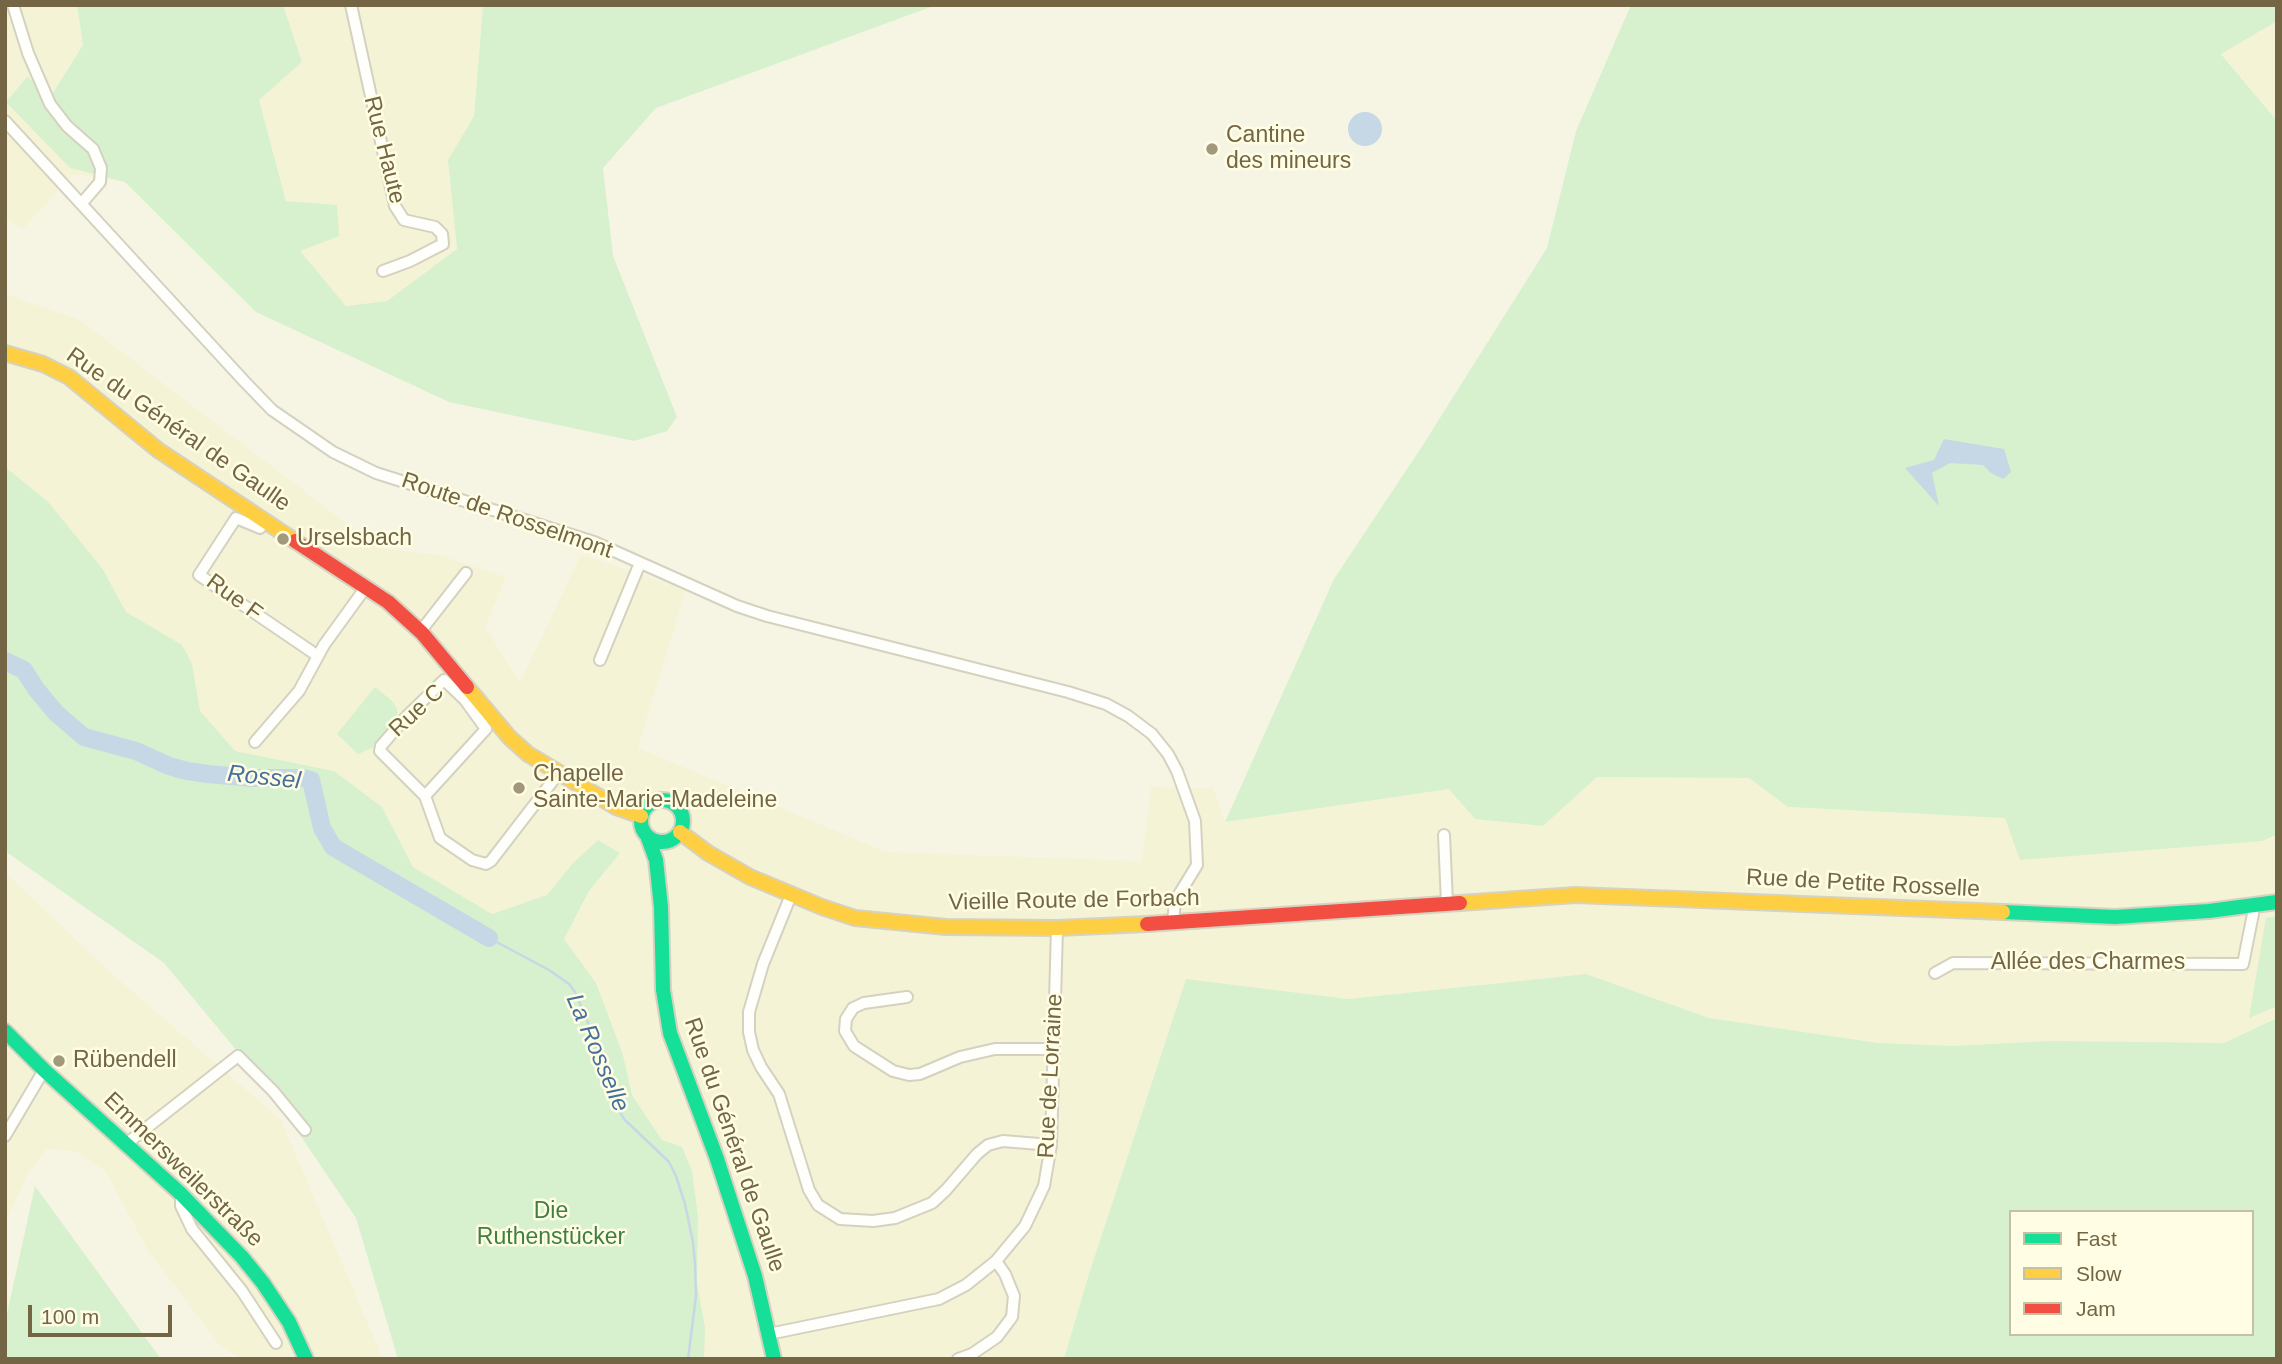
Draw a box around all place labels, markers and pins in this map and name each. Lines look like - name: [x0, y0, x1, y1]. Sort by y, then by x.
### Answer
- place label: Cantine des mineurs: [1226, 122, 1351, 176]
- marker: Cantine des mineurs: [1204, 141, 1220, 157]
- place label: Urselsbach: [297, 525, 412, 553]
- marker: Urselsbach: [275, 531, 291, 547]
- place label: Chapelle Sainte-Marie-Madeleine: [533, 761, 777, 815]
- marker: Chapelle Sainte-Marie-Madeleine: [511, 780, 527, 796]
- place label: Rübendell: [73, 1047, 177, 1075]
- marker: Rübendell: [51, 1053, 67, 1069]

